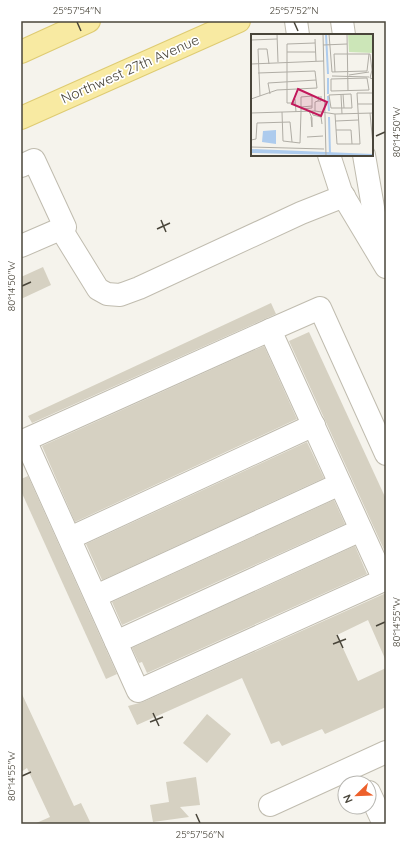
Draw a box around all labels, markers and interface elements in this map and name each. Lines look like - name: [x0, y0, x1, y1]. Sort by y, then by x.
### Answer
- text: 25°57'54"N: [53, 4, 101, 17]
- text: 25°57'52"N: [270, 4, 318, 17]
- street label: Northwest 27th Avenue: [58, 30, 202, 108]
- inset map: [251, 34, 373, 156]
- text: 80°14'50"W: [390, 107, 403, 157]
- text: 80°14'50"W: [5, 261, 18, 311]
- text: 80°14'55"W: [390, 597, 403, 647]
- text: 80°14'55"W: [5, 751, 18, 801]
- north arrow: [337, 775, 377, 815]
- text: N: [340, 792, 356, 805]
- text: 25°57'56"N: [176, 828, 224, 841]

